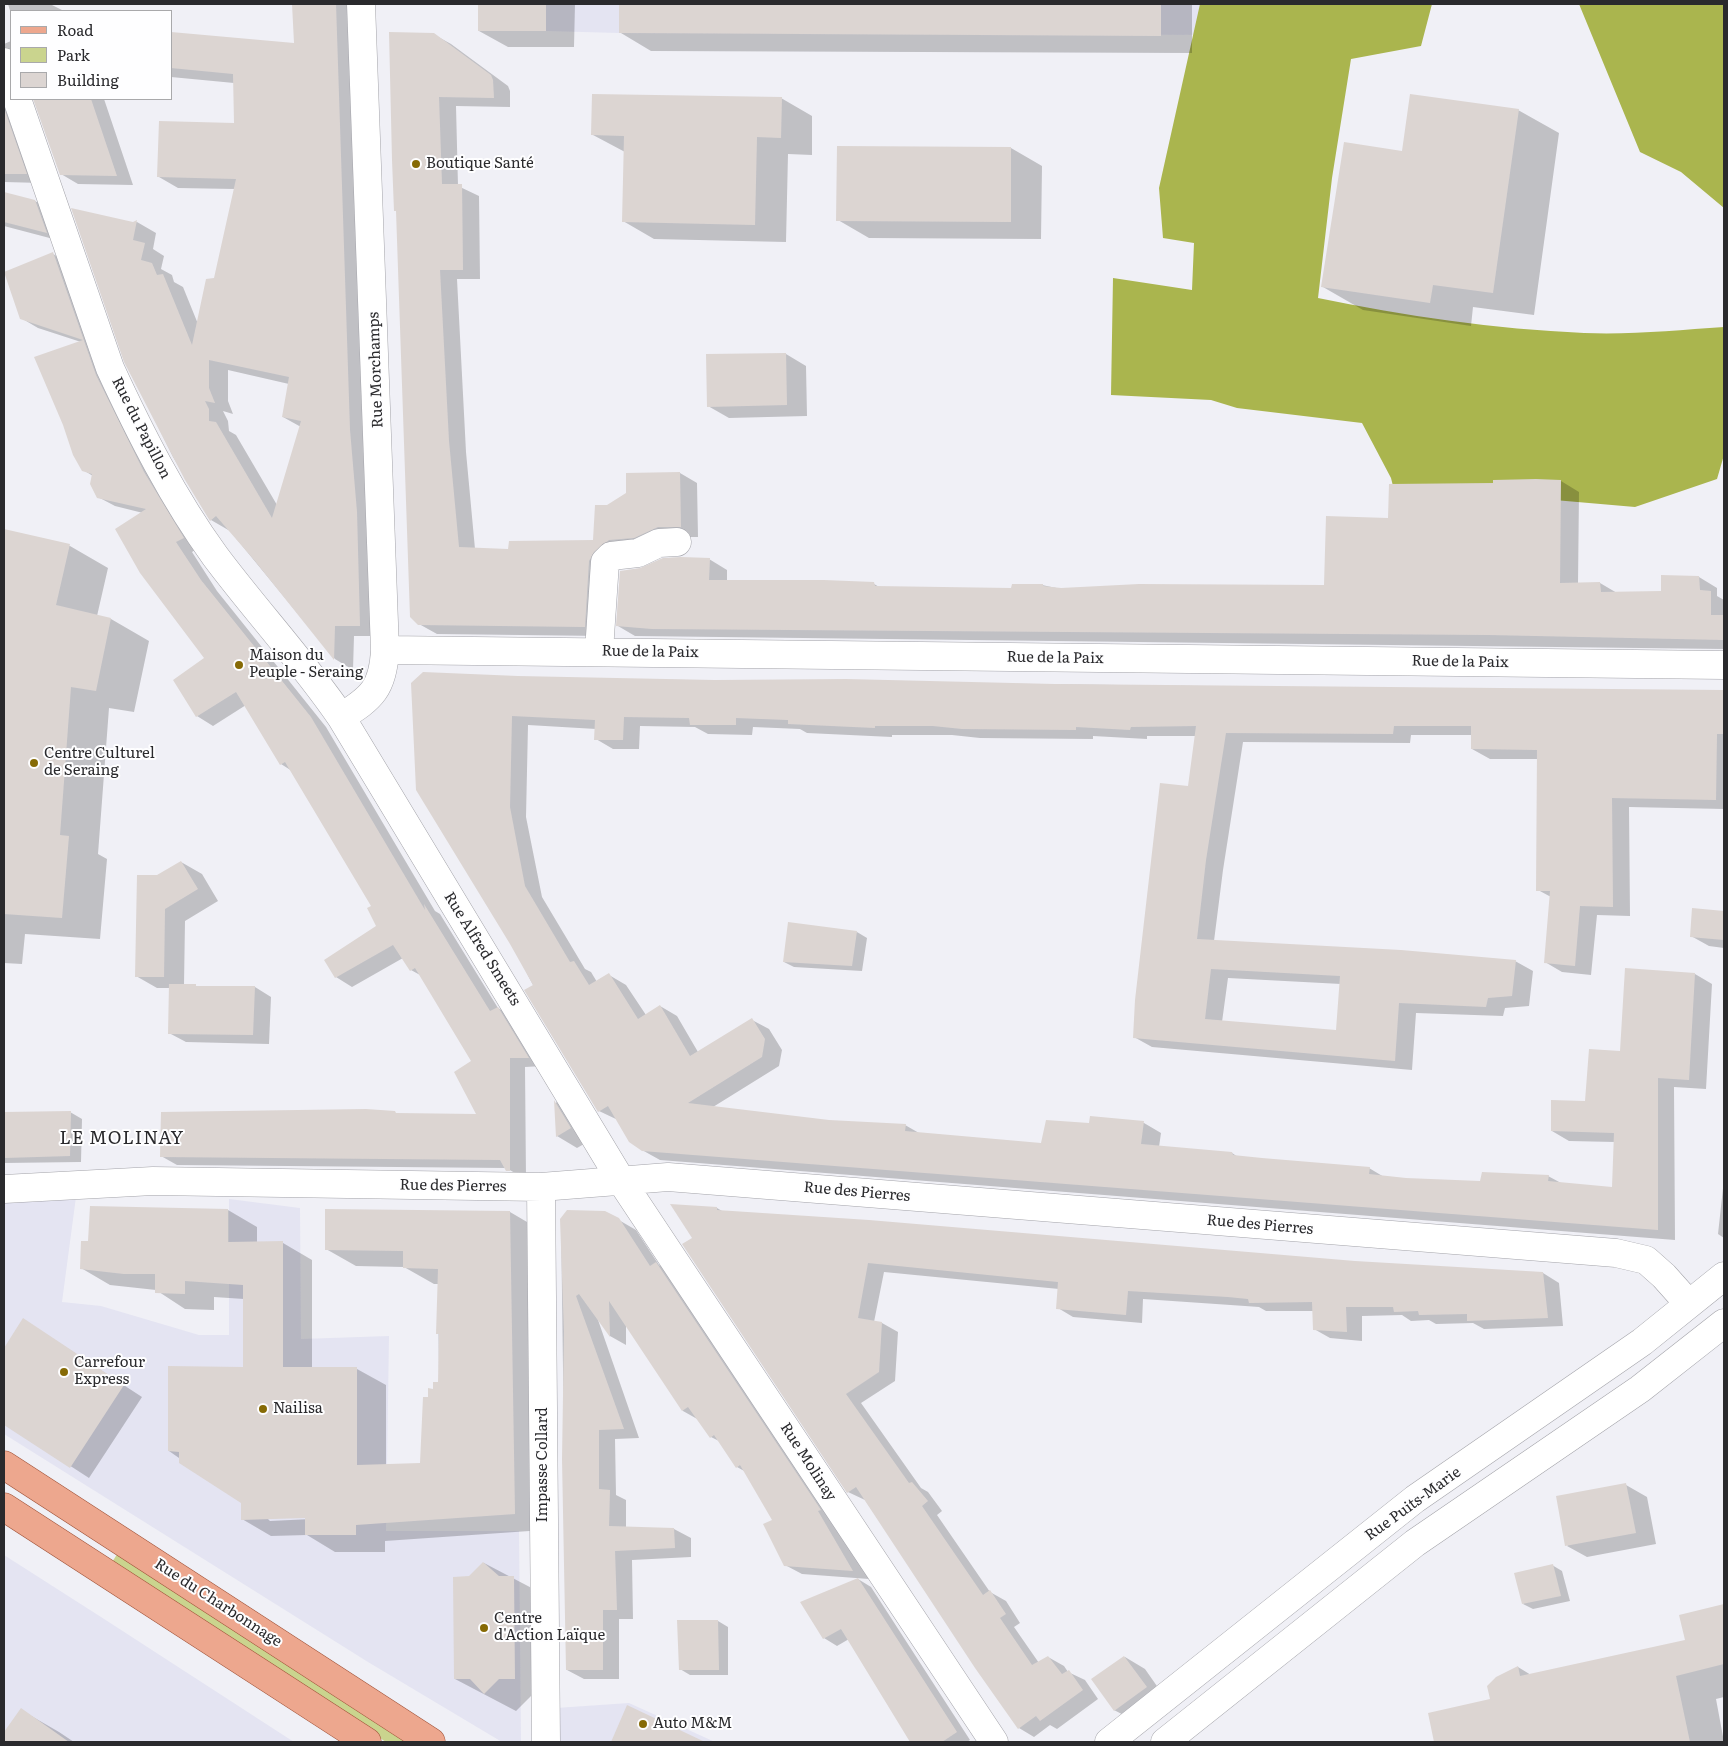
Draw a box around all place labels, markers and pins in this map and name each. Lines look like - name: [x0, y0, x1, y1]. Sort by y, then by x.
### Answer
- place label: Boutique Santé: [426, 155, 534, 173]
- marker: Boutique Santé: [410, 158, 422, 170]
- place label: Maison du Peuple - Seraing: [249, 647, 363, 682]
- marker: Maison du Peuple - Seraing: [233, 659, 245, 671]
- place label: Centre Culturel de Seraing: [44, 745, 155, 780]
- marker: Centre Culturel de Seraing: [28, 757, 40, 769]
- place label: Carrefour Express: [74, 1354, 145, 1389]
- marker: Carrefour Express: [58, 1366, 70, 1378]
- place label: Nailisa: [273, 1400, 323, 1418]
- marker: Nailisa: [257, 1403, 269, 1415]
- place label: Centre d'Action Laïque: [494, 1610, 605, 1645]
- marker: Centre d'Action Laïque: [478, 1622, 490, 1634]
- place label: Auto M&M: [653, 1715, 732, 1733]
- marker: Auto M&M: [637, 1718, 649, 1730]

